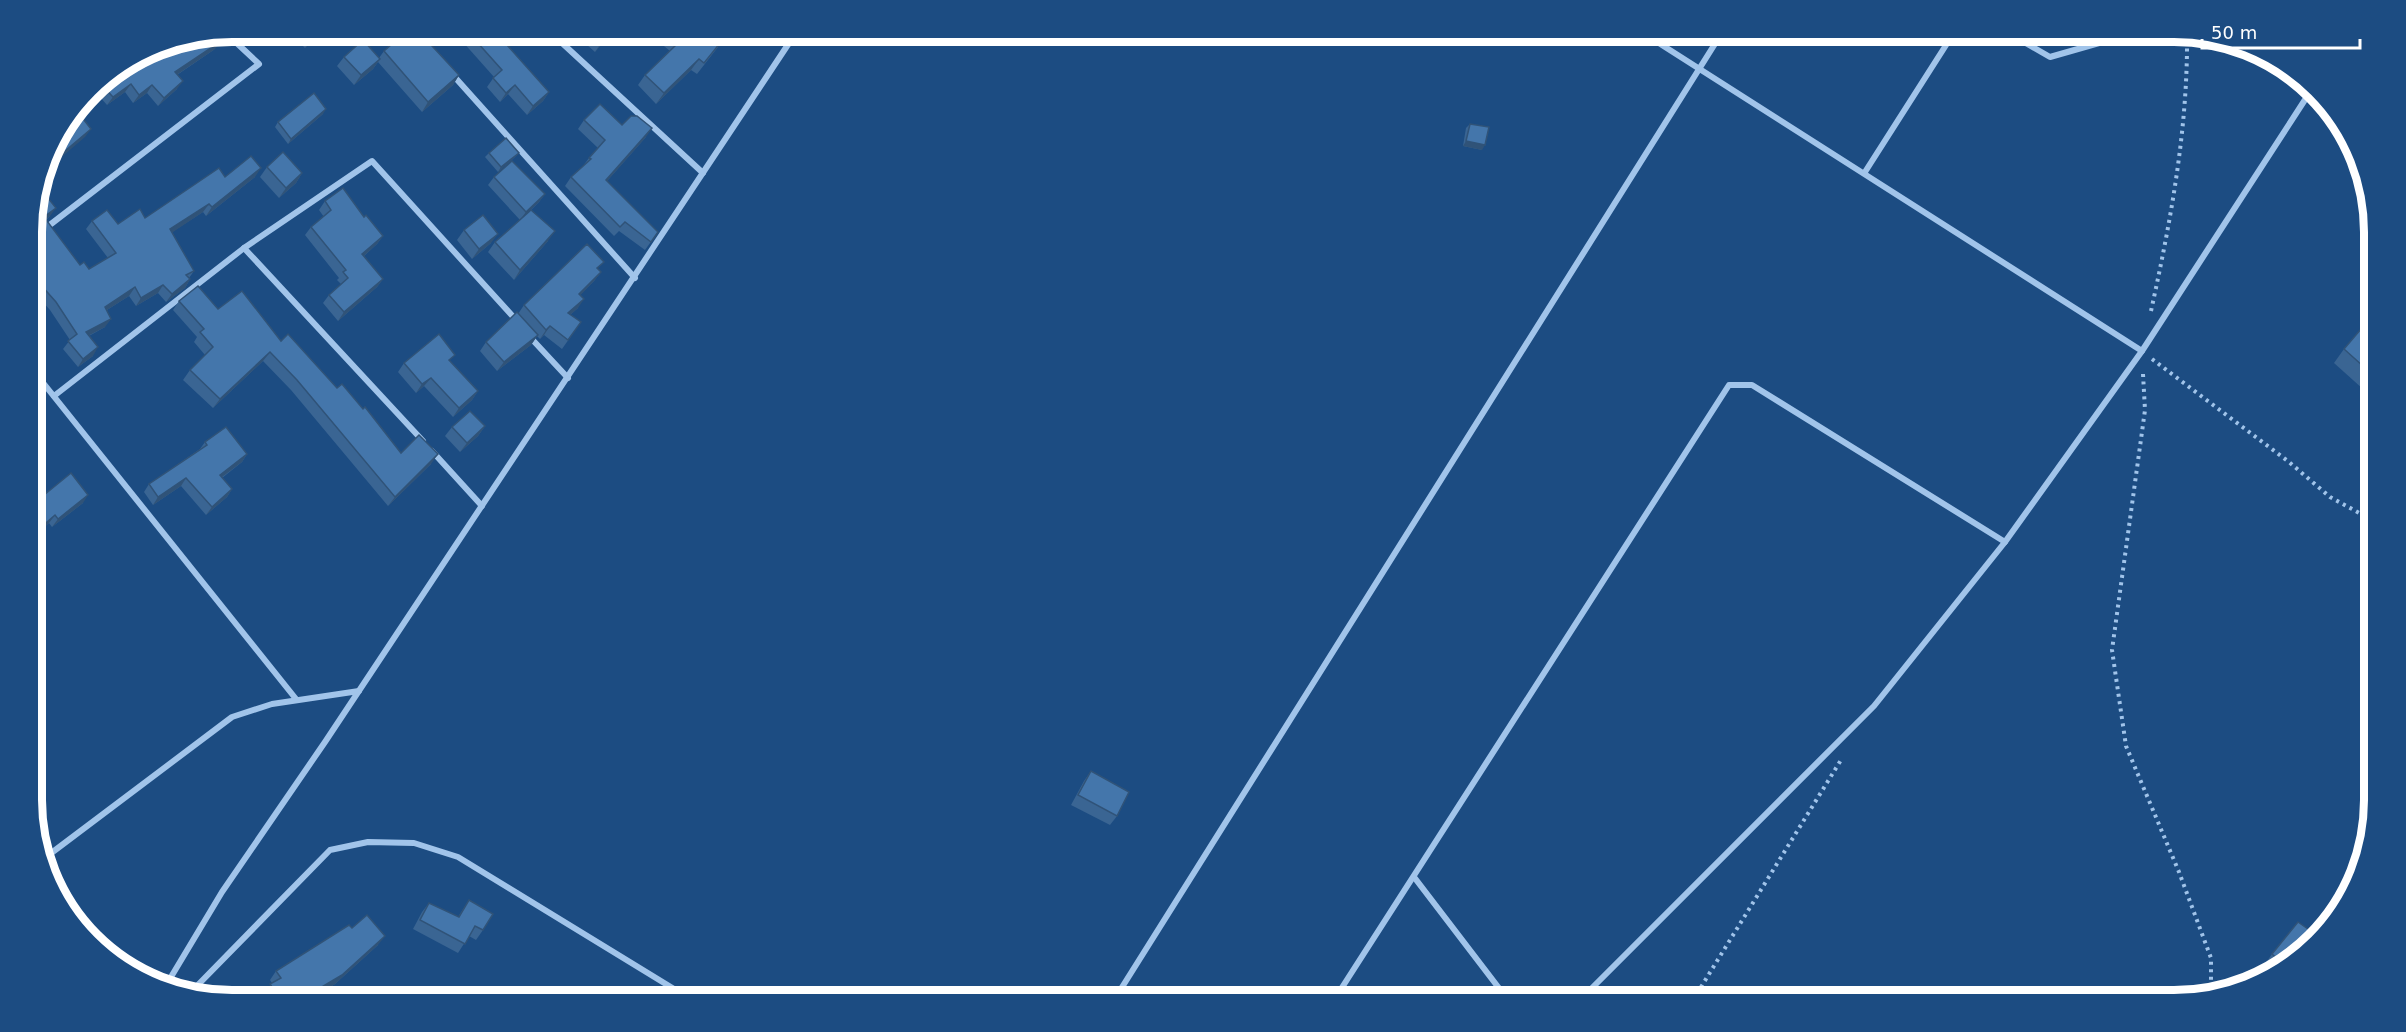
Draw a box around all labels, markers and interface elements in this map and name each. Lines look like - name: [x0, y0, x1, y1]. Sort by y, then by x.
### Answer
- scale bar: [2202, 12, 2360, 50]
- text: 50 m: [2211, 22, 2257, 43]

